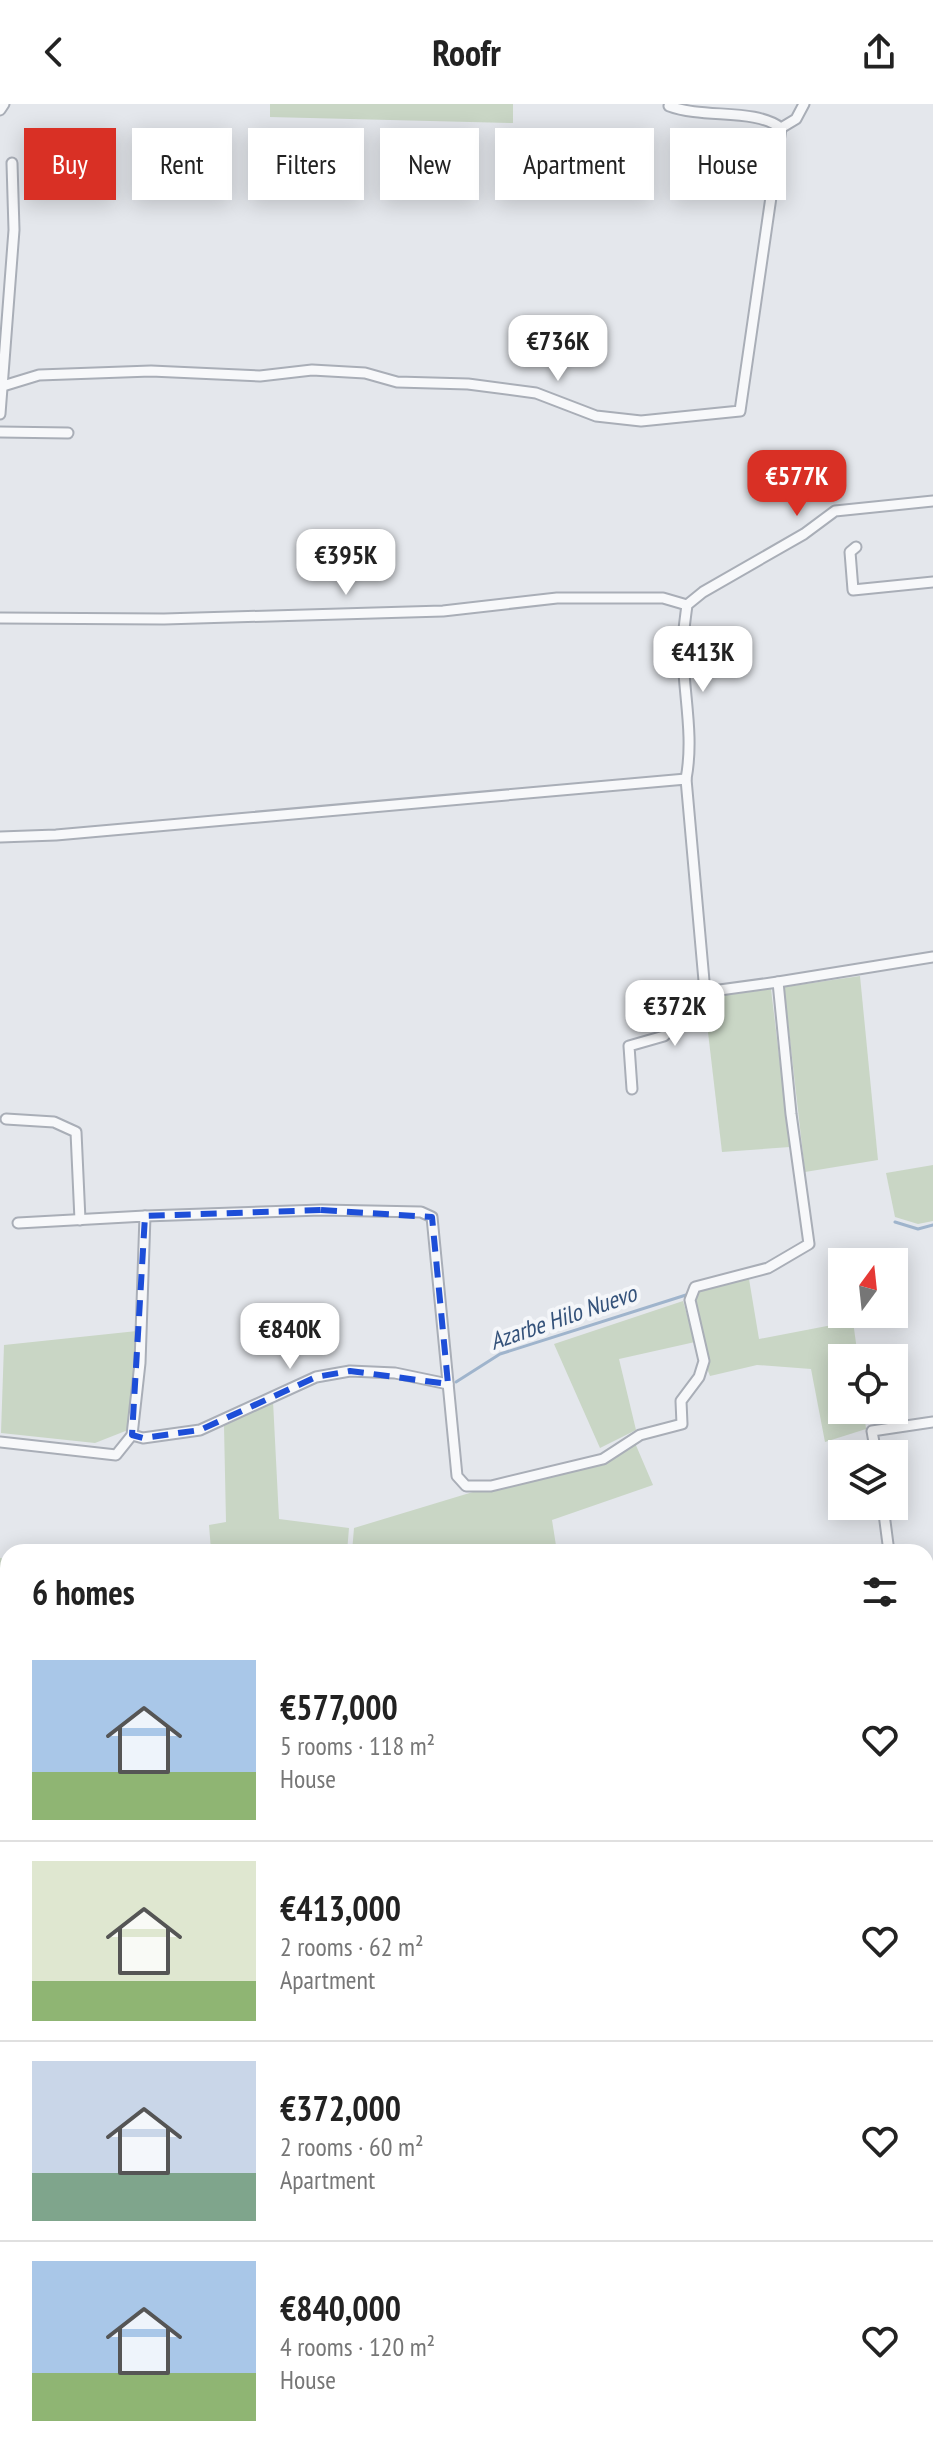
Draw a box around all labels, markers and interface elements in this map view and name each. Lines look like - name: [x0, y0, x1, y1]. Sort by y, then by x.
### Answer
- text: Roofr: [432, 29, 501, 76]
- icon: back: [32, 30, 76, 74]
- icon: share: [857, 30, 901, 74]
- chip: Buy: [24, 128, 116, 200]
- chip: Rent: [132, 128, 232, 200]
- chip: Filters: [248, 128, 364, 200]
- chip: New: [380, 128, 479, 200]
- chip: Apartment: [495, 128, 654, 200]
- chip: House: [670, 128, 786, 200]
- pin: €736K: [502, 315, 614, 383]
- text: €736K: [526, 324, 590, 357]
- pin: €577K: [741, 450, 853, 518]
- text: €577K: [765, 459, 829, 492]
- pin: €395K: [290, 529, 402, 597]
- text: €395K: [314, 538, 378, 571]
- pin: €413K: [647, 626, 759, 694]
- text: €413K: [671, 635, 735, 668]
- pin: €372K: [619, 980, 731, 1048]
- text: €372K: [643, 989, 707, 1022]
- north arrow: [828, 1248, 908, 1328]
- map controls: [828, 1248, 908, 1520]
- water label: Azarbe Hilo Nuevo: [486, 1277, 642, 1357]
- pin: €840K: [234, 1303, 346, 1371]
- text: €840K: [258, 1312, 322, 1345]
- button: locate: [828, 1344, 908, 1424]
- button: layers: [828, 1440, 908, 1520]
- text: 6 homes: [32, 1570, 135, 1614]
- icon: filters: [858, 1570, 902, 1614]
- text: €577,000: [280, 1685, 398, 1729]
- icon: home: [96, 1692, 192, 1788]
- icon: heart: [858, 1718, 902, 1762]
- text: 5 rooms · 118 m²: [280, 1729, 435, 1762]
- text: House: [280, 1762, 336, 1795]
- text: €413,000: [280, 1886, 401, 1930]
- icon: home: [96, 1893, 192, 1989]
- icon: heart: [858, 1919, 902, 1963]
- text: 2 rooms · 62 m²: [280, 1930, 424, 1963]
- text: Apartment: [280, 1963, 375, 1996]
- text: €372,000: [280, 2086, 401, 2130]
- icon: home: [96, 2093, 192, 2189]
- icon: heart: [858, 2119, 902, 2163]
- text: 2 rooms · 60 m²: [280, 2130, 424, 2163]
- text: Apartment: [280, 2163, 375, 2196]
- text: €840,000: [280, 2286, 401, 2330]
- icon: home: [96, 2293, 192, 2389]
- icon: heart: [858, 2319, 902, 2363]
- text: 4 rooms · 120 m²: [280, 2330, 435, 2363]
- text: House: [280, 2363, 336, 2396]

